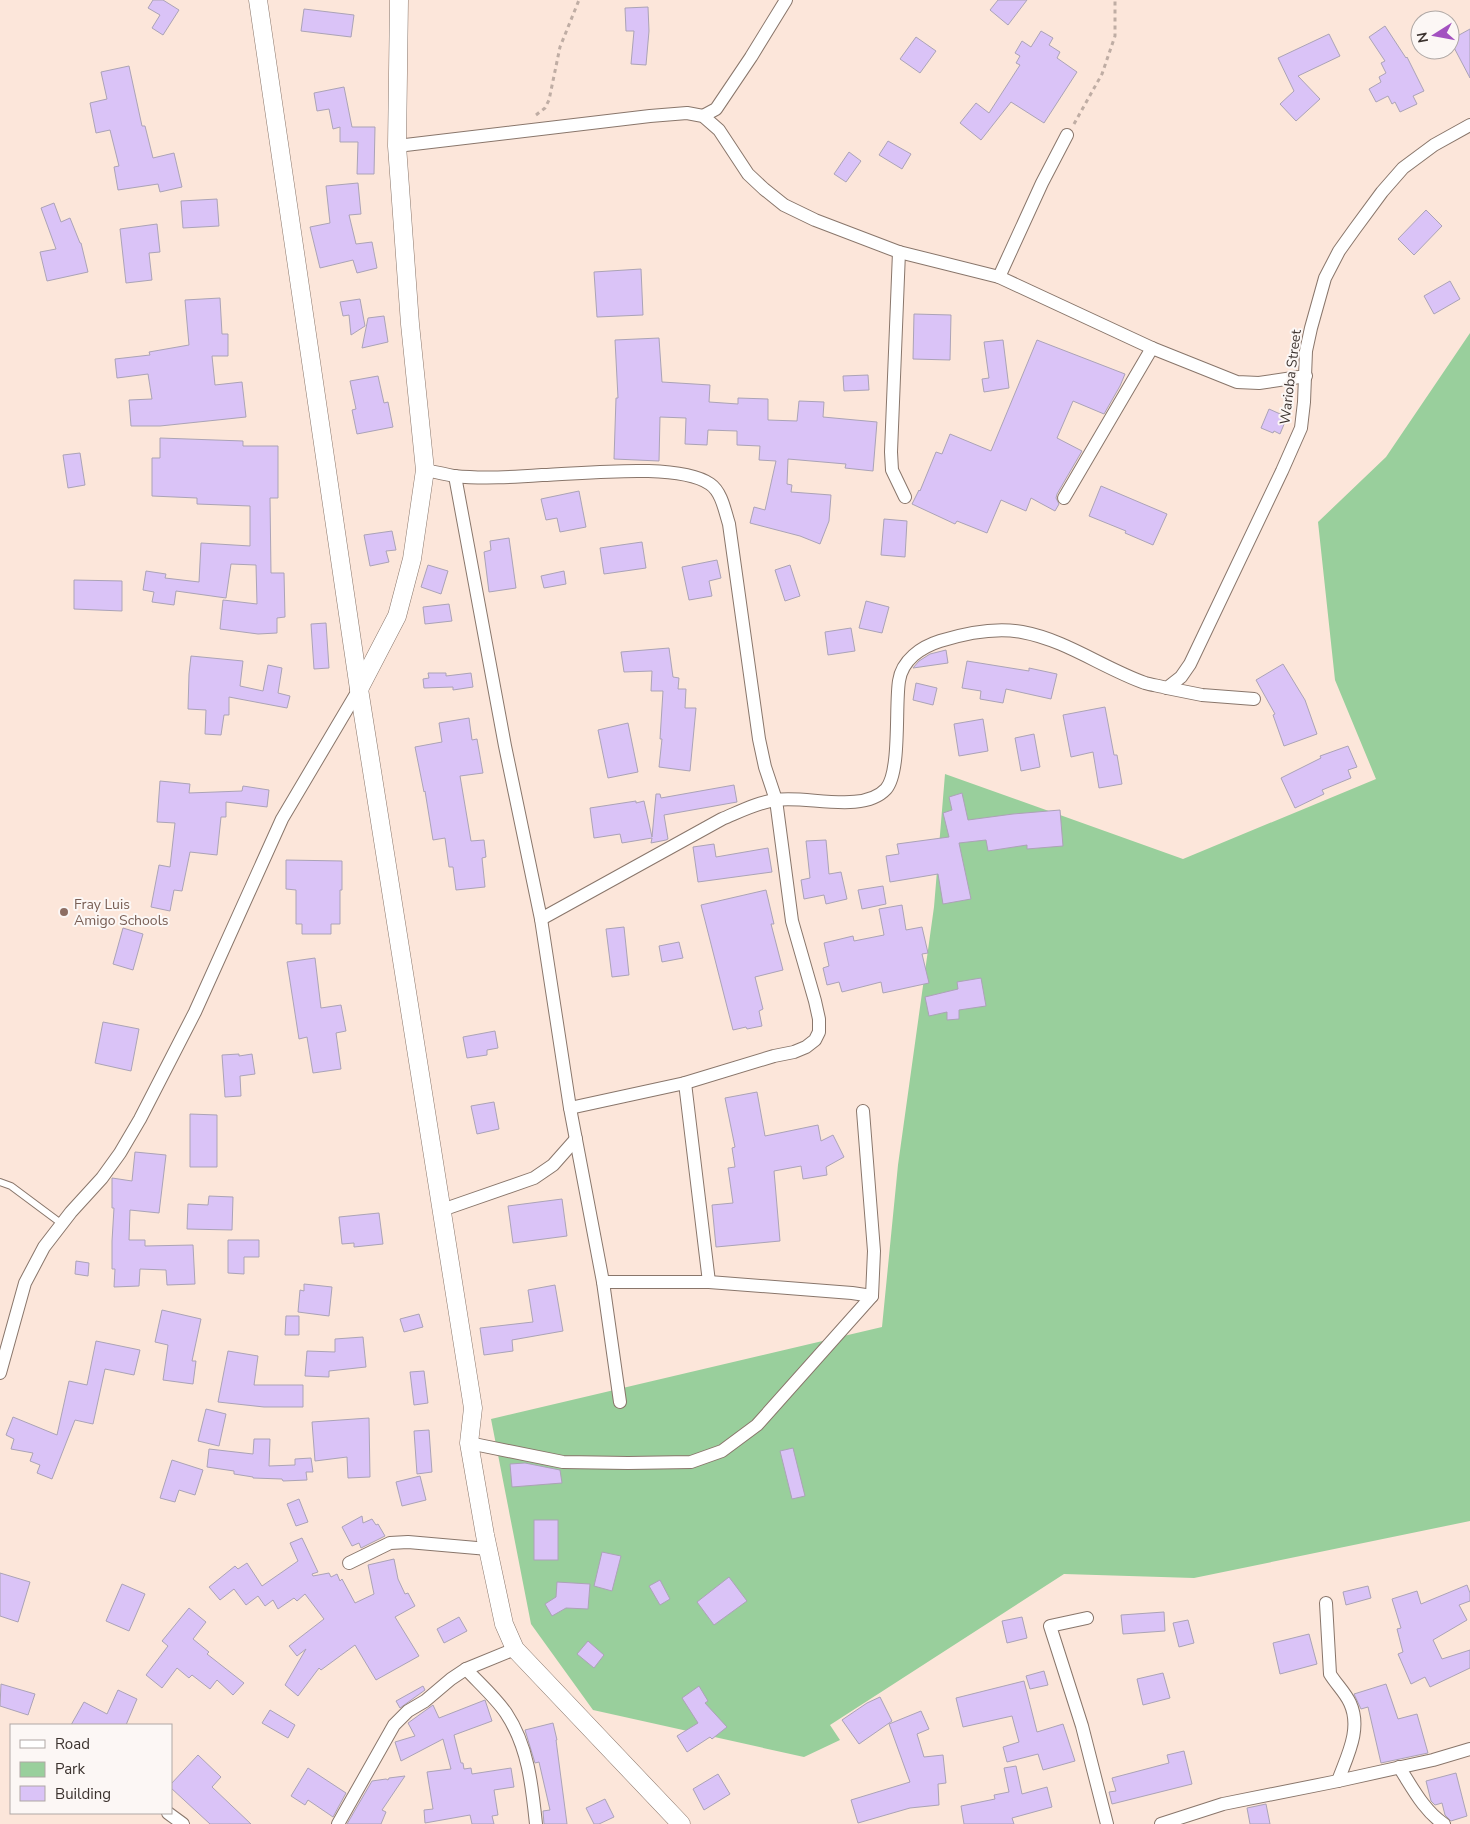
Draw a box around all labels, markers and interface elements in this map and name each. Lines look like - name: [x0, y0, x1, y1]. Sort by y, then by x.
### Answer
- north arrow: [1410, 10, 1460, 60]
- text: N: [1412, 30, 1433, 44]
- street label: Warioba Street: [1275, 328, 1306, 426]
- place label: Fray Luis Amigo Schools: [74, 895, 169, 930]
- marker: Fray Luis Amigo Schools: [58, 906, 70, 918]
- legend: [10, 1724, 172, 1814]
- text: Road: [55, 1734, 90, 1754]
- text: Park: [55, 1759, 85, 1779]
- text: Building: [55, 1784, 111, 1804]

